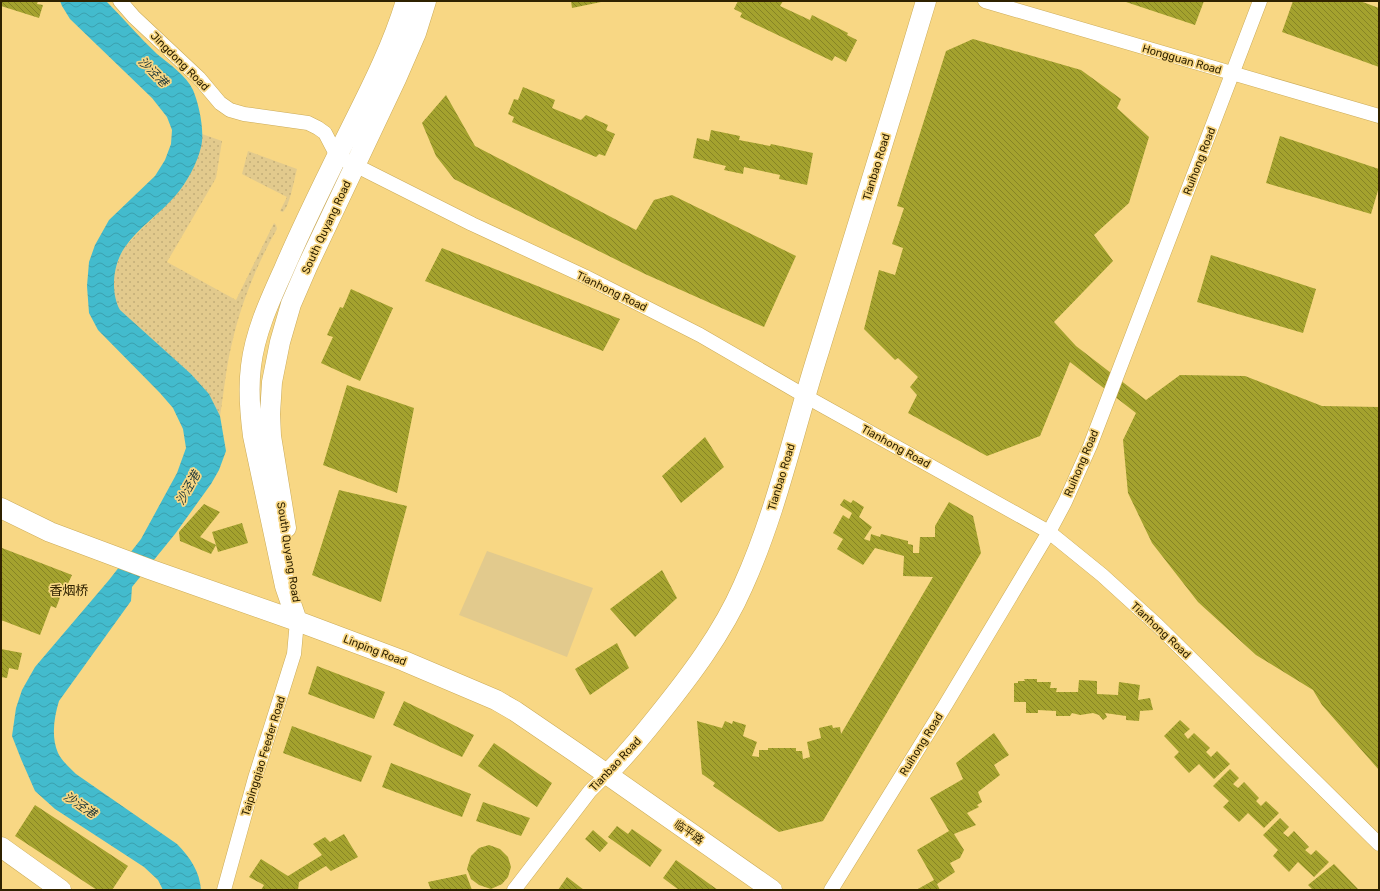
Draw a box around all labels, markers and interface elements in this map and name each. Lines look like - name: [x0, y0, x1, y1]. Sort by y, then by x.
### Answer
- street label: Jingdong Road: [148, 29, 212, 93]
- street label: Hongguan Road: [1141, 42, 1223, 77]
- water label: 沙泾港: [135, 54, 172, 91]
- street label: Ruihong Road: [1181, 125, 1218, 197]
- street label: Tianbao Road: [860, 132, 893, 202]
- street label: South Quyang Road: [299, 178, 354, 276]
- street label: Tianhong Road: [574, 269, 649, 314]
- street label: Tianhong Road: [859, 422, 932, 471]
- street label: Ruihong Road: [1062, 428, 1101, 499]
- street label: Tianbao Road: [765, 442, 798, 512]
- water label: 沙泾港: [173, 467, 204, 507]
- street label: South Quyang Road: [274, 501, 303, 603]
- district label: 香烟桥: [49, 583, 89, 598]
- street label: Tianhong Road: [1128, 599, 1193, 661]
- street label: Linping Road: [341, 632, 408, 668]
- street label: Taipingqiao Feeder Road: [239, 695, 288, 818]
- street label: Ruihong Road: [897, 711, 946, 778]
- street label: Tianbao Road: [587, 735, 644, 794]
- water label: 沙泾港: [61, 789, 100, 822]
- street label: 临平路: [671, 818, 706, 847]

